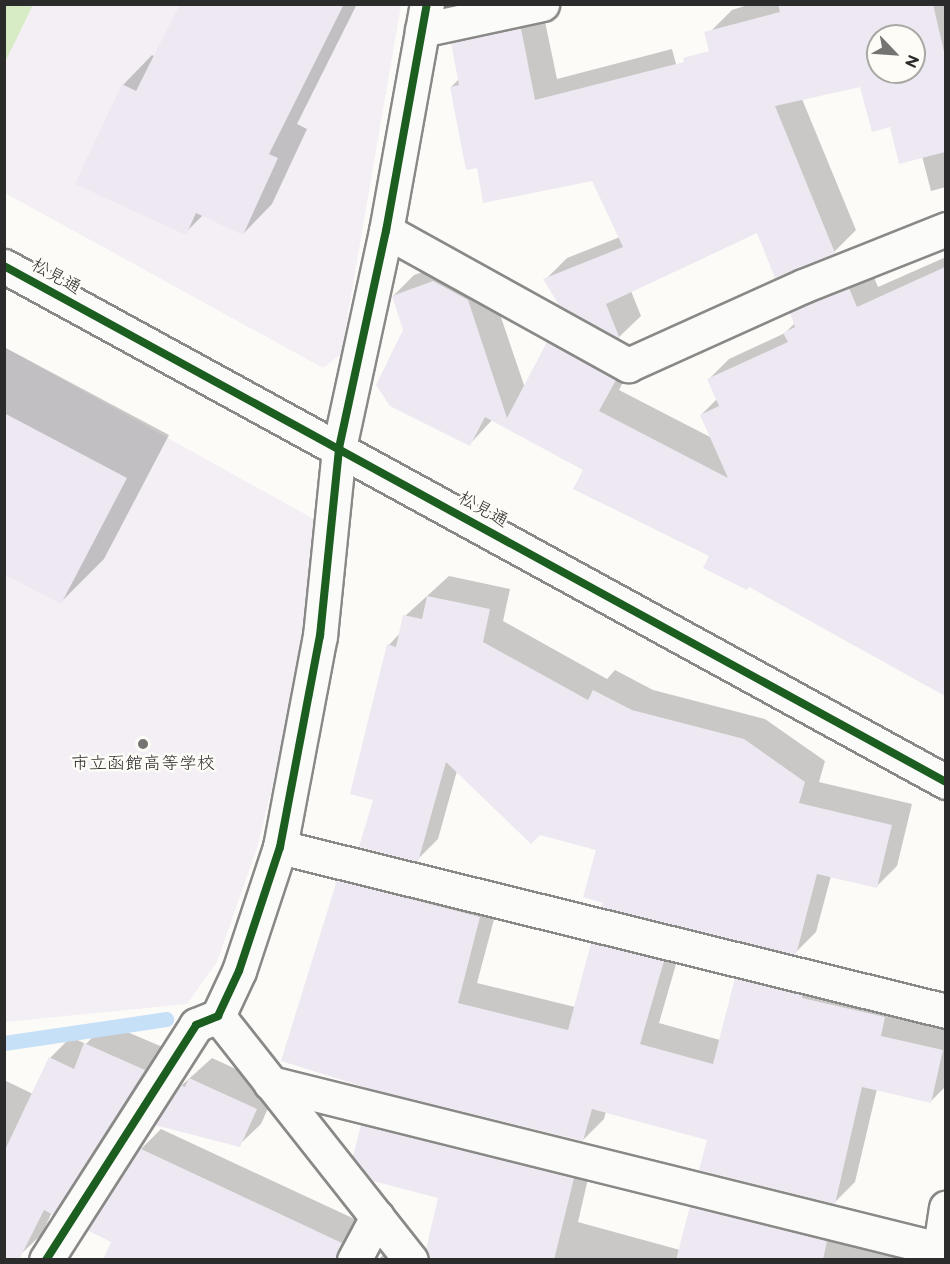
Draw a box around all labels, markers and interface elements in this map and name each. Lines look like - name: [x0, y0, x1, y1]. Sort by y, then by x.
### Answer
- north arrow: [866, 24, 926, 84]
- text: N: [900, 52, 922, 70]
- street label: 松見通: [27, 254, 85, 300]
- street label: 松見通: [454, 487, 512, 533]
- marker: 市立函館高等学校: [136, 737, 150, 751]
- place label: 市立函館高等学校: [71, 753, 215, 775]

